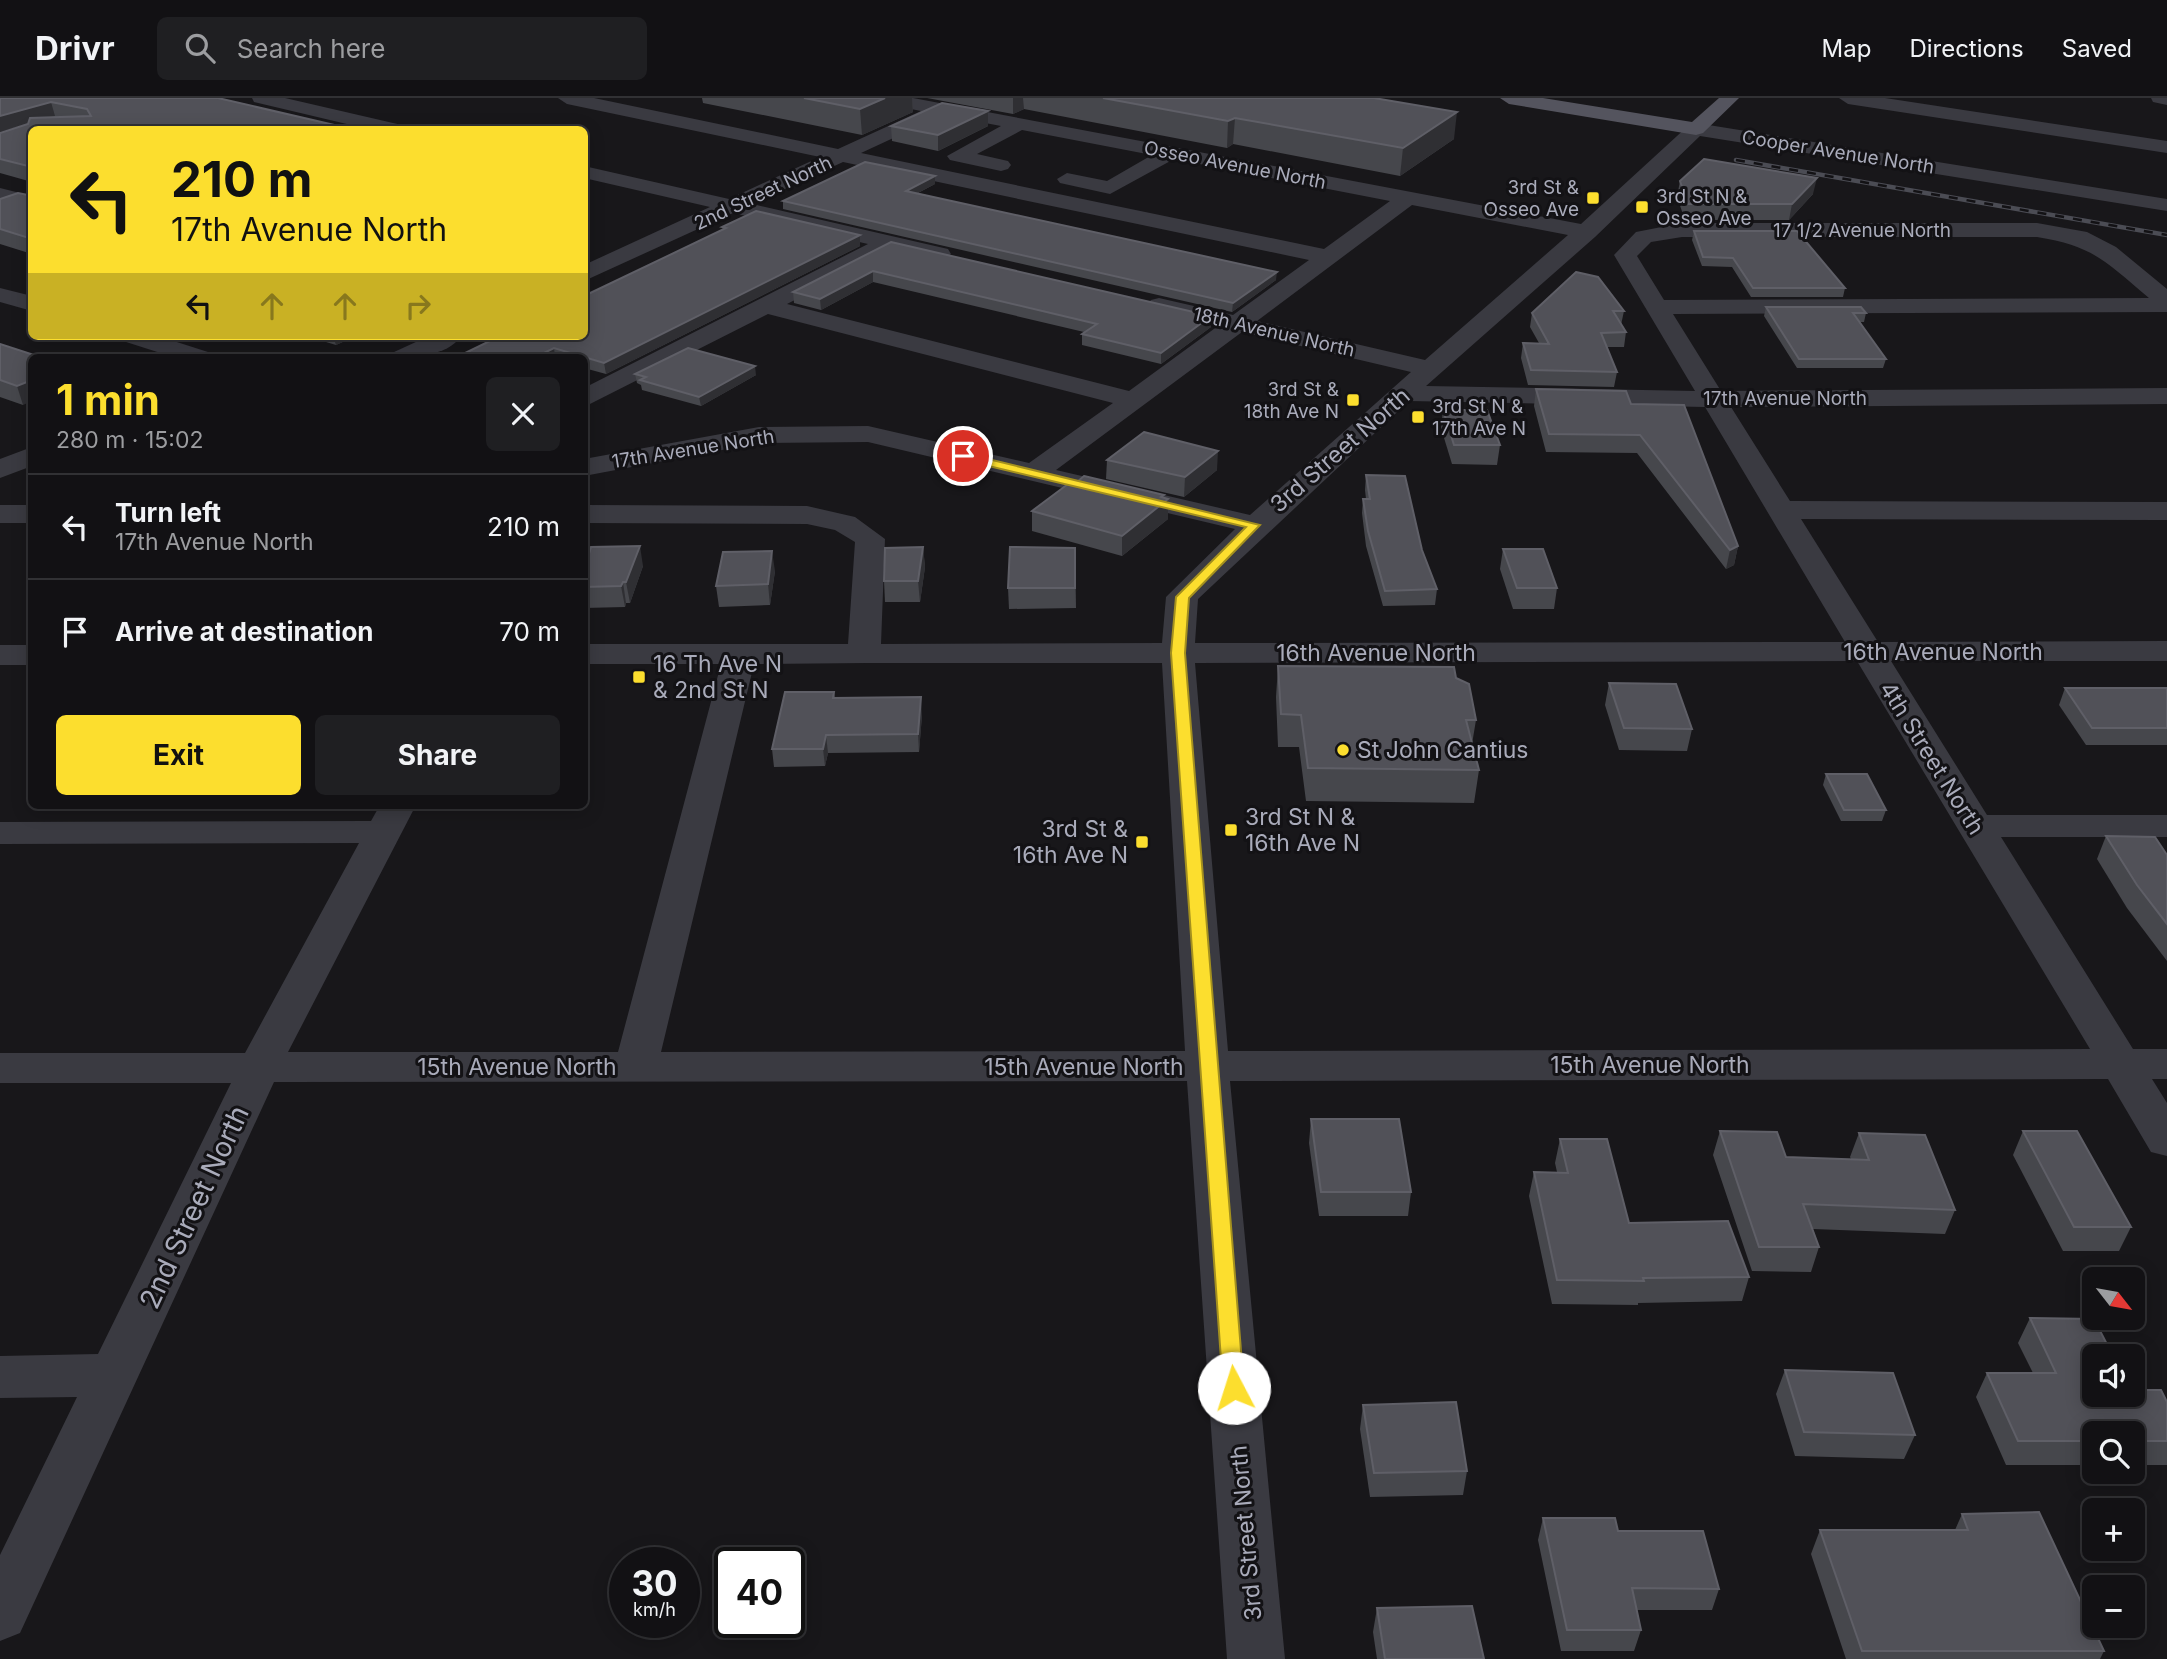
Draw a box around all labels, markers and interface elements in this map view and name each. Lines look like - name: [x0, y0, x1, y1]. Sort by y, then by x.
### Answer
- search box: [157, 17, 647, 80]
- text: Drivr: [35, 28, 115, 68]
- icon: search: [181, 29, 219, 67]
- text: Search here: [237, 33, 385, 64]
- text: Map: [1822, 34, 1871, 63]
- text: Directions: [1909, 34, 2024, 63]
- text: Saved: [2062, 34, 2132, 63]
- street label: Cooper Avenue North: [1740, 125, 1936, 179]
- street label: Osseo Avenue North: [1142, 136, 1328, 194]
- text: 210 m: [171, 150, 312, 209]
- street label: 2nd Street North: [690, 151, 836, 235]
- icon: left: [56, 154, 147, 245]
- place label: 3rd St & Osseo Ave: [1483, 176, 1579, 221]
- place label: 3rd St N & Osseo Ave: [1656, 185, 1752, 230]
- marker: 3rd St & Osseo Ave: [1585, 190, 1601, 206]
- marker: 3rd St N & Osseo Ave: [1634, 199, 1650, 215]
- text: 17th Avenue North: [171, 210, 447, 249]
- street label: 17 1/2 Avenue North: [1773, 219, 1951, 242]
- icon: left: [180, 287, 218, 325]
- icon: ahead: [253, 287, 291, 325]
- icon: ahead: [326, 287, 364, 325]
- icon: right: [399, 287, 437, 325]
- street label: 18th Avenue North: [1191, 302, 1357, 362]
- text: 1 min: [56, 374, 160, 425]
- button: close: [486, 377, 560, 451]
- place label: 3rd St & 18th Ave N: [1244, 378, 1339, 423]
- street label: 3rd Street North: [1265, 382, 1415, 518]
- street label: 17th Avenue North: [1703, 387, 1867, 410]
- marker: 3rd St & 18th Ave N: [1345, 392, 1361, 408]
- place label: 3rd St N & 17th Ave N: [1432, 395, 1526, 440]
- marker: 3rd St N & 17th Ave N: [1410, 409, 1426, 425]
- street label: 17th Avenue North: [610, 425, 776, 473]
- text: 280 m · 15:02: [56, 426, 203, 454]
- pin: [933, 426, 993, 486]
- icon: arrive: [944, 437, 982, 475]
- text: Turn left: [115, 497, 221, 528]
- icon: left: [56, 508, 94, 546]
- text: 210 m: [487, 511, 560, 542]
- text: 17th Avenue North: [115, 528, 314, 556]
- icon: arrive: [56, 613, 94, 651]
- text: Arrive at destination: [115, 616, 374, 647]
- text: 70 m: [499, 616, 560, 647]
- street label: 16th Avenue North: [1843, 638, 2043, 666]
- street label: 16th Avenue North: [1276, 639, 1476, 667]
- place label: 16 Th Ave N & 2nd St N: [653, 650, 782, 704]
- marker: 16 Th Ave N & 2nd St N: [631, 669, 647, 685]
- street label: 4th Street North: [1874, 676, 1990, 840]
- button: Exit: [56, 715, 301, 795]
- button: Share: [315, 715, 560, 795]
- place label: St John Cantius: [1357, 736, 1528, 764]
- marker: St John Cantius: [1335, 742, 1351, 758]
- place label: 3rd St N & 16th Ave N: [1245, 803, 1360, 857]
- place label: 3rd St & 16th Ave N: [1013, 815, 1128, 869]
- marker: 3rd St N & 16th Ave N: [1223, 822, 1239, 838]
- marker: 3rd St & 16th Ave N: [1134, 834, 1150, 850]
- street label: 15th Avenue North: [1550, 1051, 1750, 1079]
- street label: 15th Avenue North: [417, 1053, 617, 1081]
- street label: 15th Avenue North: [984, 1053, 1184, 1081]
- street label: 2nd Street North: [132, 1100, 256, 1314]
- north arrow: [2082, 1267, 2146, 1330]
- map controls: [2082, 1267, 2145, 1638]
- button: sound: [2082, 1344, 2145, 1407]
- position arrow: [1197, 1351, 1271, 1425]
- button: search: [2082, 1421, 2145, 1484]
- street label: 3rd Street North: [1224, 1444, 1268, 1622]
- button: +: [2082, 1498, 2145, 1561]
- speed limit sign: 40: [714, 1547, 805, 1638]
- text: 30: [631, 1562, 678, 1604]
- button: −: [2082, 1575, 2145, 1638]
- text: km/h: [633, 1599, 676, 1620]

